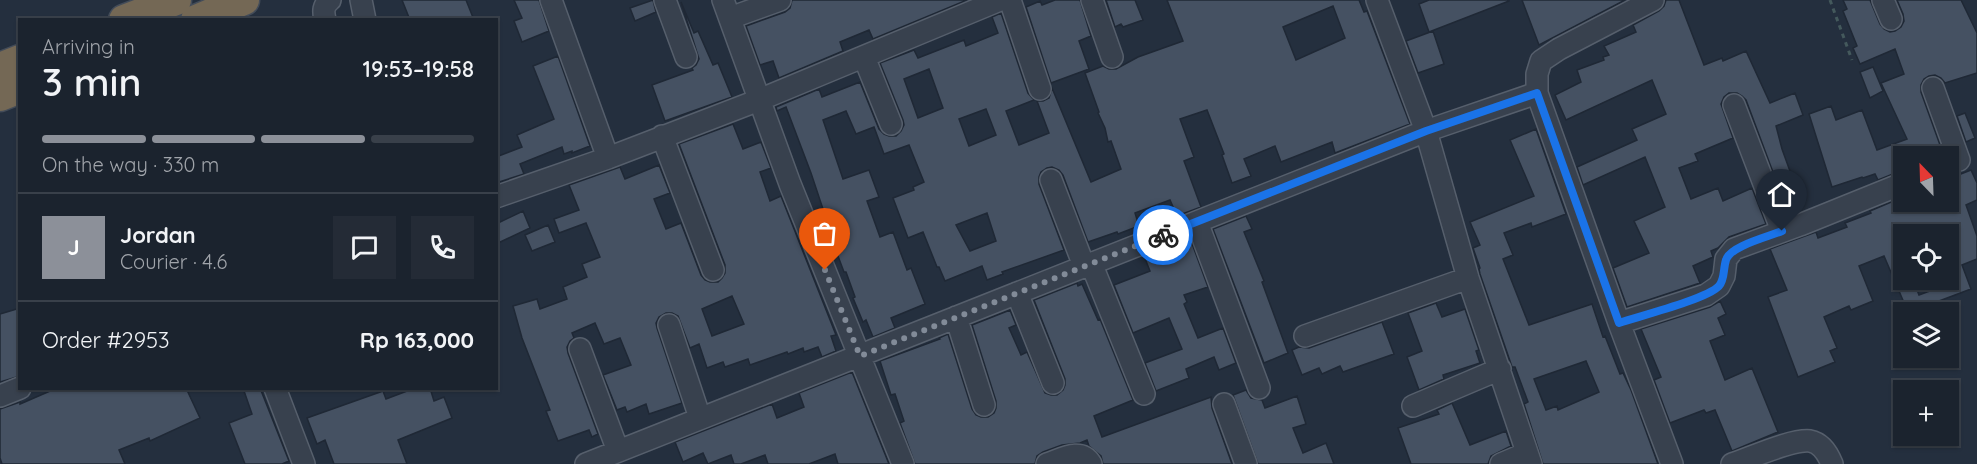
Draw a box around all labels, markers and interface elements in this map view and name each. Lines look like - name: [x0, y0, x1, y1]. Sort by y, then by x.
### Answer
- text: Arriving in: [42, 34, 135, 59]
- text: 19:53–19:58: [363, 55, 474, 83]
- text: 3 min: [42, 57, 141, 106]
- north arrow: [1893, 146, 1959, 212]
- map controls: [1893, 146, 1959, 446]
- text: On the way · 330 m: [42, 152, 219, 177]
- pin: [1756, 169, 1807, 231]
- icon: home: [1765, 178, 1798, 211]
- courier: [1133, 205, 1193, 265]
- pin: [799, 208, 850, 270]
- button: chat: [333, 216, 396, 279]
- button: phone: [411, 216, 474, 279]
- icon: bag: [808, 217, 841, 250]
- icon: bike: [1147, 219, 1180, 252]
- text: Jordan: [120, 221, 196, 249]
- button: locate: [1893, 224, 1959, 290]
- text: J: [67, 233, 80, 261]
- text: Courier · 4.6: [120, 249, 227, 274]
- button: layers: [1893, 302, 1959, 368]
- text: Order #2953: [42, 326, 169, 354]
- text: Rp 163,000: [360, 326, 474, 354]
- button: +: [1893, 380, 1959, 446]

